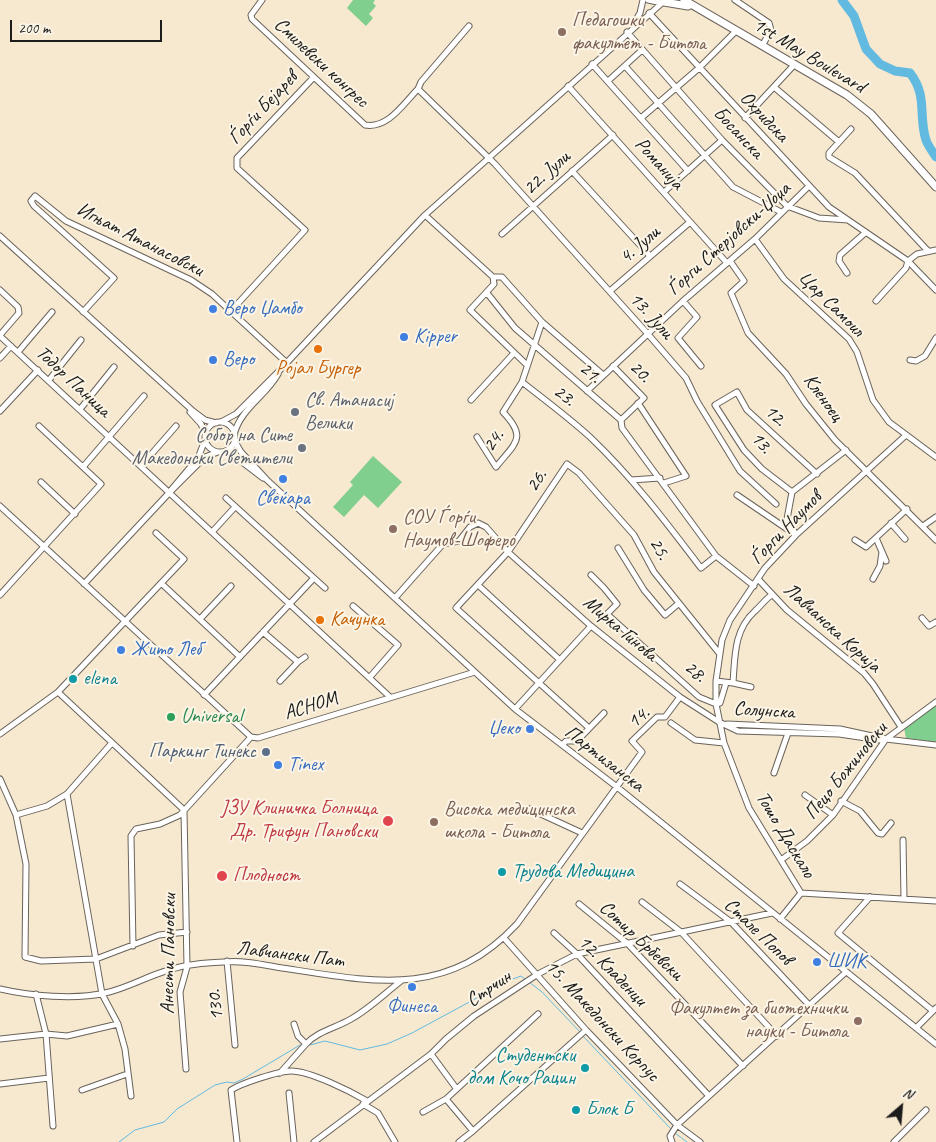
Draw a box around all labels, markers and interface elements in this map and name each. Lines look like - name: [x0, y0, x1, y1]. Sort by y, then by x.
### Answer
- place label: Педагошки факултет - Битола: [572, 9, 706, 56]
- scale bar: [12, 10, 165, 42]
- street label: Смилевски конгрес: [269, 13, 373, 113]
- street label: 1st May Boulevard: [748, 13, 870, 99]
- text: 200 m: [18, 19, 50, 38]
- marker: Педагошки факултет - Битола: [556, 26, 568, 38]
- street label: Ѓорѓи Бејарев: [223, 66, 303, 150]
- street label: Охридска: [734, 86, 794, 148]
- street label: Босанска: [708, 102, 768, 164]
- street label: Романија: [629, 133, 689, 195]
- street label: 22. Јули: [518, 146, 576, 200]
- street label: Ѓорги Стерјовски-Џоџа: [662, 177, 796, 301]
- street label: Игњат Атанасовски: [73, 198, 207, 282]
- street label: 4. Јули: [615, 221, 665, 269]
- street label: Цар Самоил: [793, 266, 869, 342]
- street label: 13. Јули: [624, 287, 678, 345]
- place label: Веро Џамбо: [223, 297, 302, 321]
- marker: Веро Џамбо: [207, 303, 219, 315]
- place label: Kipper: [414, 325, 457, 349]
- marker: Kipper: [398, 331, 410, 343]
- street label: Тодор Паница: [30, 341, 116, 423]
- marker: Ројал Бургер: [312, 343, 324, 355]
- place label: Веро: [223, 348, 254, 372]
- marker: Веро: [207, 354, 219, 366]
- street label: 20.: [624, 356, 656, 388]
- place label: Ројал Бургер: [276, 357, 360, 381]
- street label: 21.: [574, 357, 606, 389]
- street label: Кленоец: [798, 369, 848, 427]
- street label: 23.: [548, 380, 580, 412]
- place label: Св. Атанасиј Велики: [305, 389, 393, 436]
- street label: 12.: [759, 400, 791, 432]
- marker: Св. Атанасиј Велики: [289, 406, 301, 418]
- place label: Собор на Сите Македонски Светители: [132, 424, 292, 471]
- street label: 24.: [478, 425, 510, 457]
- street label: 13.: [745, 427, 777, 459]
- marker: Собор на Сите Македонски Светители: [296, 442, 308, 454]
- street label: 26.: [521, 465, 553, 497]
- marker: Свеќара: [277, 473, 289, 485]
- street label: Ѓорги Наумов: [745, 486, 827, 570]
- place label: Свеќара: [256, 487, 310, 511]
- place label: СОУ Ѓорѓи Наумов-Шоферо: [403, 506, 515, 553]
- marker: СОУ Ѓорѓи Наумов-Шоферо: [387, 523, 399, 535]
- street label: 25.: [643, 534, 675, 564]
- street label: Лавчанска Корија: [778, 578, 886, 678]
- street label: Мирка Гинова: [578, 591, 662, 667]
- place label: Качунка: [330, 608, 384, 632]
- marker: Качунка: [314, 614, 326, 626]
- place label: Жито Леб: [131, 638, 201, 662]
- marker: Жито Леб: [115, 644, 127, 656]
- street label: 28.: [679, 656, 711, 688]
- place label: elena: [83, 667, 117, 691]
- marker: elena: [67, 673, 79, 685]
- street label: АСНОМ: [281, 687, 341, 725]
- street label: Солунска: [733, 697, 795, 725]
- street label: 14.: [623, 702, 655, 734]
- place label: Universal: [181, 705, 242, 729]
- marker: Universal: [165, 711, 177, 723]
- place label: Џеко: [488, 717, 520, 741]
- street label: Пецо Божиновски: [799, 717, 893, 825]
- street label: Партизанска: [559, 720, 649, 798]
- marker: Џеко: [524, 723, 536, 735]
- place label: Паркинг Тинекс: [149, 740, 256, 764]
- marker: Паркинг Тинекс: [260, 746, 272, 758]
- place label: Tinex: [288, 753, 323, 777]
- marker: Tinex: [272, 759, 284, 771]
- street label: Тошо Даскало: [750, 787, 820, 883]
- place label: ЈЗУ Клиничка Болница Др. Трифун Пановски: [221, 797, 377, 844]
- place label: Висока медицинска школа - Битола: [444, 798, 575, 845]
- marker: ЈЗУ Клиничка Болница Др. Трифун Пановски: [381, 814, 395, 828]
- marker: Висока медицинска школа - Битола: [428, 816, 440, 828]
- place label: Трудова Медицина: [512, 860, 634, 884]
- place label: Плодност: [233, 864, 300, 888]
- marker: Трудова Медицина: [496, 866, 508, 878]
- marker: Плодност: [215, 869, 229, 883]
- street label: Стале Попов: [719, 893, 797, 971]
- street label: Анести Пановски: [156, 894, 182, 1014]
- street label: Сотир Брбевски: [594, 896, 688, 986]
- street label: 12. Кладенци: [572, 931, 652, 1011]
- street label: Лавчански Пат: [235, 937, 345, 973]
- place label: ШИК: [827, 950, 866, 974]
- street label: 15. Македонски Корпус: [539, 955, 665, 1087]
- marker: ШИК: [811, 956, 823, 968]
- street label: Стрчин: [462, 965, 516, 1013]
- marker: Финеса: [406, 981, 418, 993]
- street label: 130.: [202, 988, 230, 1022]
- place label: Финеса: [387, 995, 437, 1019]
- place label: Факултет за биотехнички науки - Битола: [669, 997, 848, 1044]
- marker: Факултет за биотехнички науки - Битола: [852, 1015, 864, 1027]
- place label: Студентски дом Кочо Рацин: [468, 1044, 575, 1091]
- marker: Студентски дом Кочо Рацин: [579, 1062, 591, 1074]
- north arrow: [876, 1082, 926, 1132]
- text: N: [900, 1084, 916, 1103]
- place label: Блок Б: [586, 1098, 632, 1122]
- marker: Блок Б: [570, 1104, 582, 1116]

